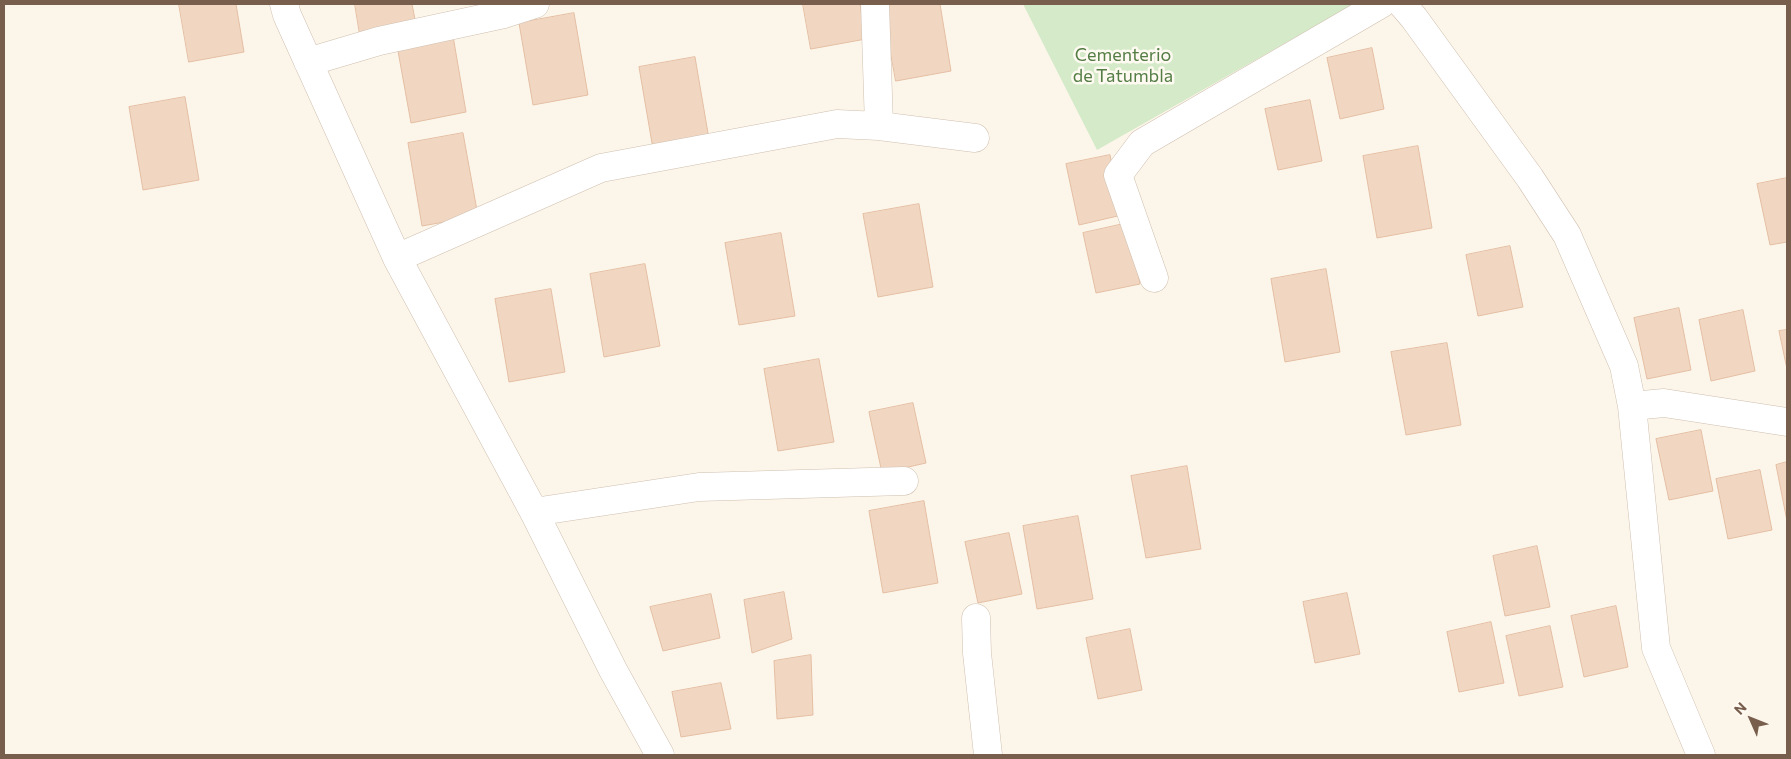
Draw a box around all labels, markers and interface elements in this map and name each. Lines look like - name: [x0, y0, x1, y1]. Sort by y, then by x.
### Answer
- park label: Cementerio de Tatumbla: [1073, 44, 1173, 86]
- north arrow: [1726, 694, 1776, 744]
- text: N: [1730, 699, 1750, 718]

